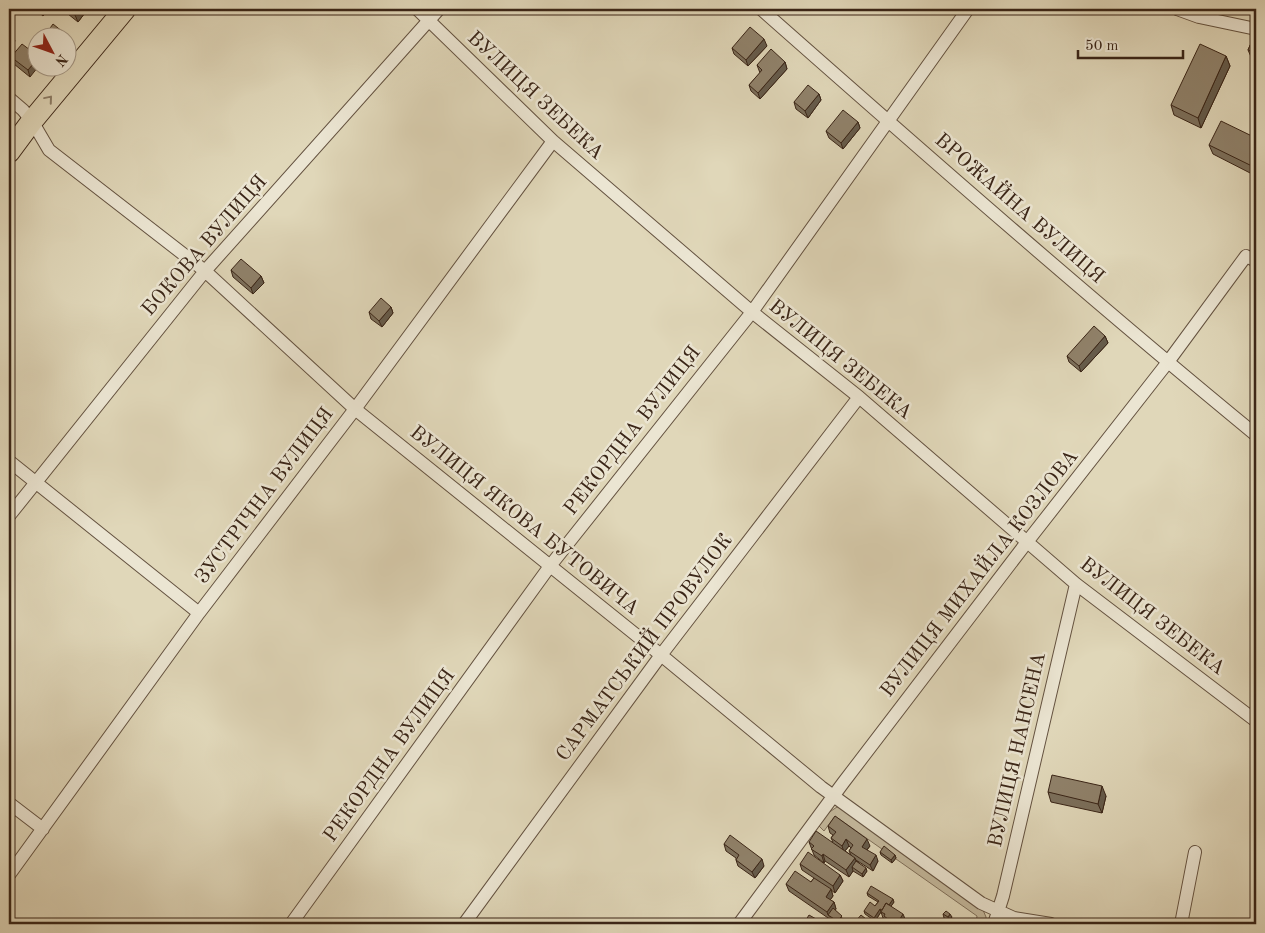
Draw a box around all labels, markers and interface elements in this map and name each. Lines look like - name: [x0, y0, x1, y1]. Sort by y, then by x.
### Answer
- north arrow: [28, 28, 78, 78]
- street label: ВУЛИЦЯ ЗЕБЕКА: [463, 28, 607, 164]
- scale bar: [1078, 28, 1182, 60]
- text: 50 m: [1085, 39, 1119, 54]
- text: N: [52, 51, 70, 69]
- one-way arrow: [44, 96, 53, 105]
- street label: ВРОЖАЙНА ВУЛИЦЯ: [931, 128, 1109, 288]
- street label: БОКОВА ВУЛИЦЯ: [139, 172, 271, 320]
- street label: ВУЛИЦЯ ЗЕБЕКА: [765, 296, 915, 424]
- street label: РЕКОРДНА ВУЛИЦЯ: [561, 343, 705, 519]
- street label: ЗУСТРІЧНА ВУЛИЦЯ: [192, 404, 338, 588]
- street label: ВУЛИЦЯ ЯКОВА БУТОВИЧА: [406, 423, 642, 619]
- street label: ВУЛИЦЯ МИХАЙЛА КОЗЛОВА: [875, 445, 1083, 701]
- street label: САРМАТСЬКИЙ ПРОВУЛОК: [551, 529, 737, 765]
- street label: ВУЛИЦЯ ЗЕБЕКА: [1076, 554, 1228, 680]
- street label: ВУЛИЦЯ НАНСЕНА: [986, 651, 1050, 849]
- street label: РЕКОРДНА ВУЛИЦЯ: [321, 666, 459, 846]

